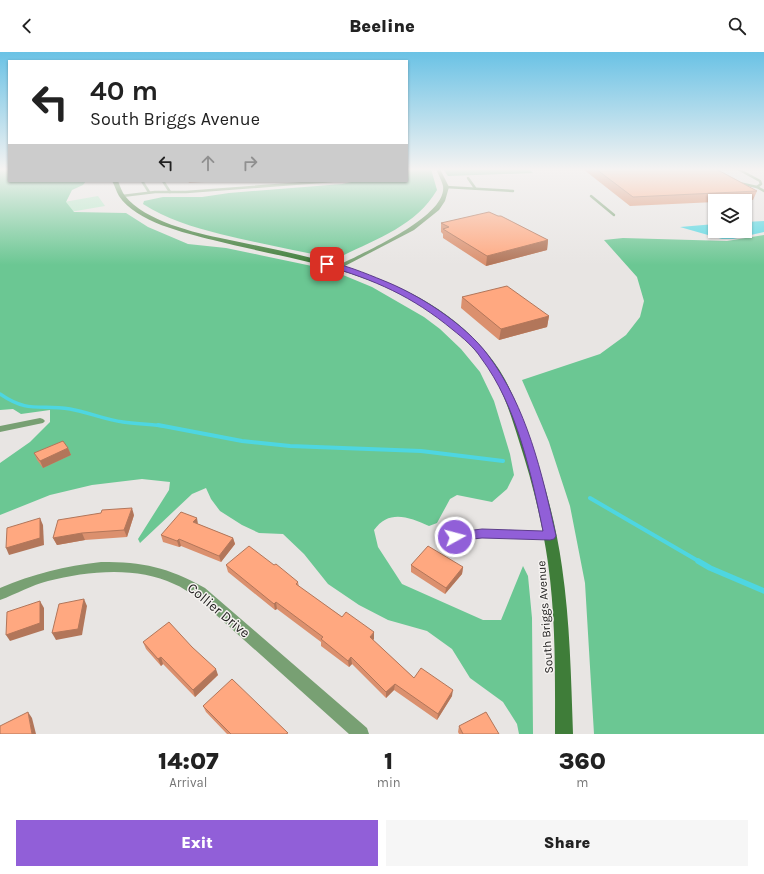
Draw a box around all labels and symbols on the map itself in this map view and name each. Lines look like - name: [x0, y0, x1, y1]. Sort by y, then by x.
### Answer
- pin: [310, 247, 344, 281]
- position arrow: [434, 516, 476, 558]
- street label: South Briggs Avenue: [534, 560, 556, 674]
- street label: Collier Drive: [184, 579, 253, 641]

